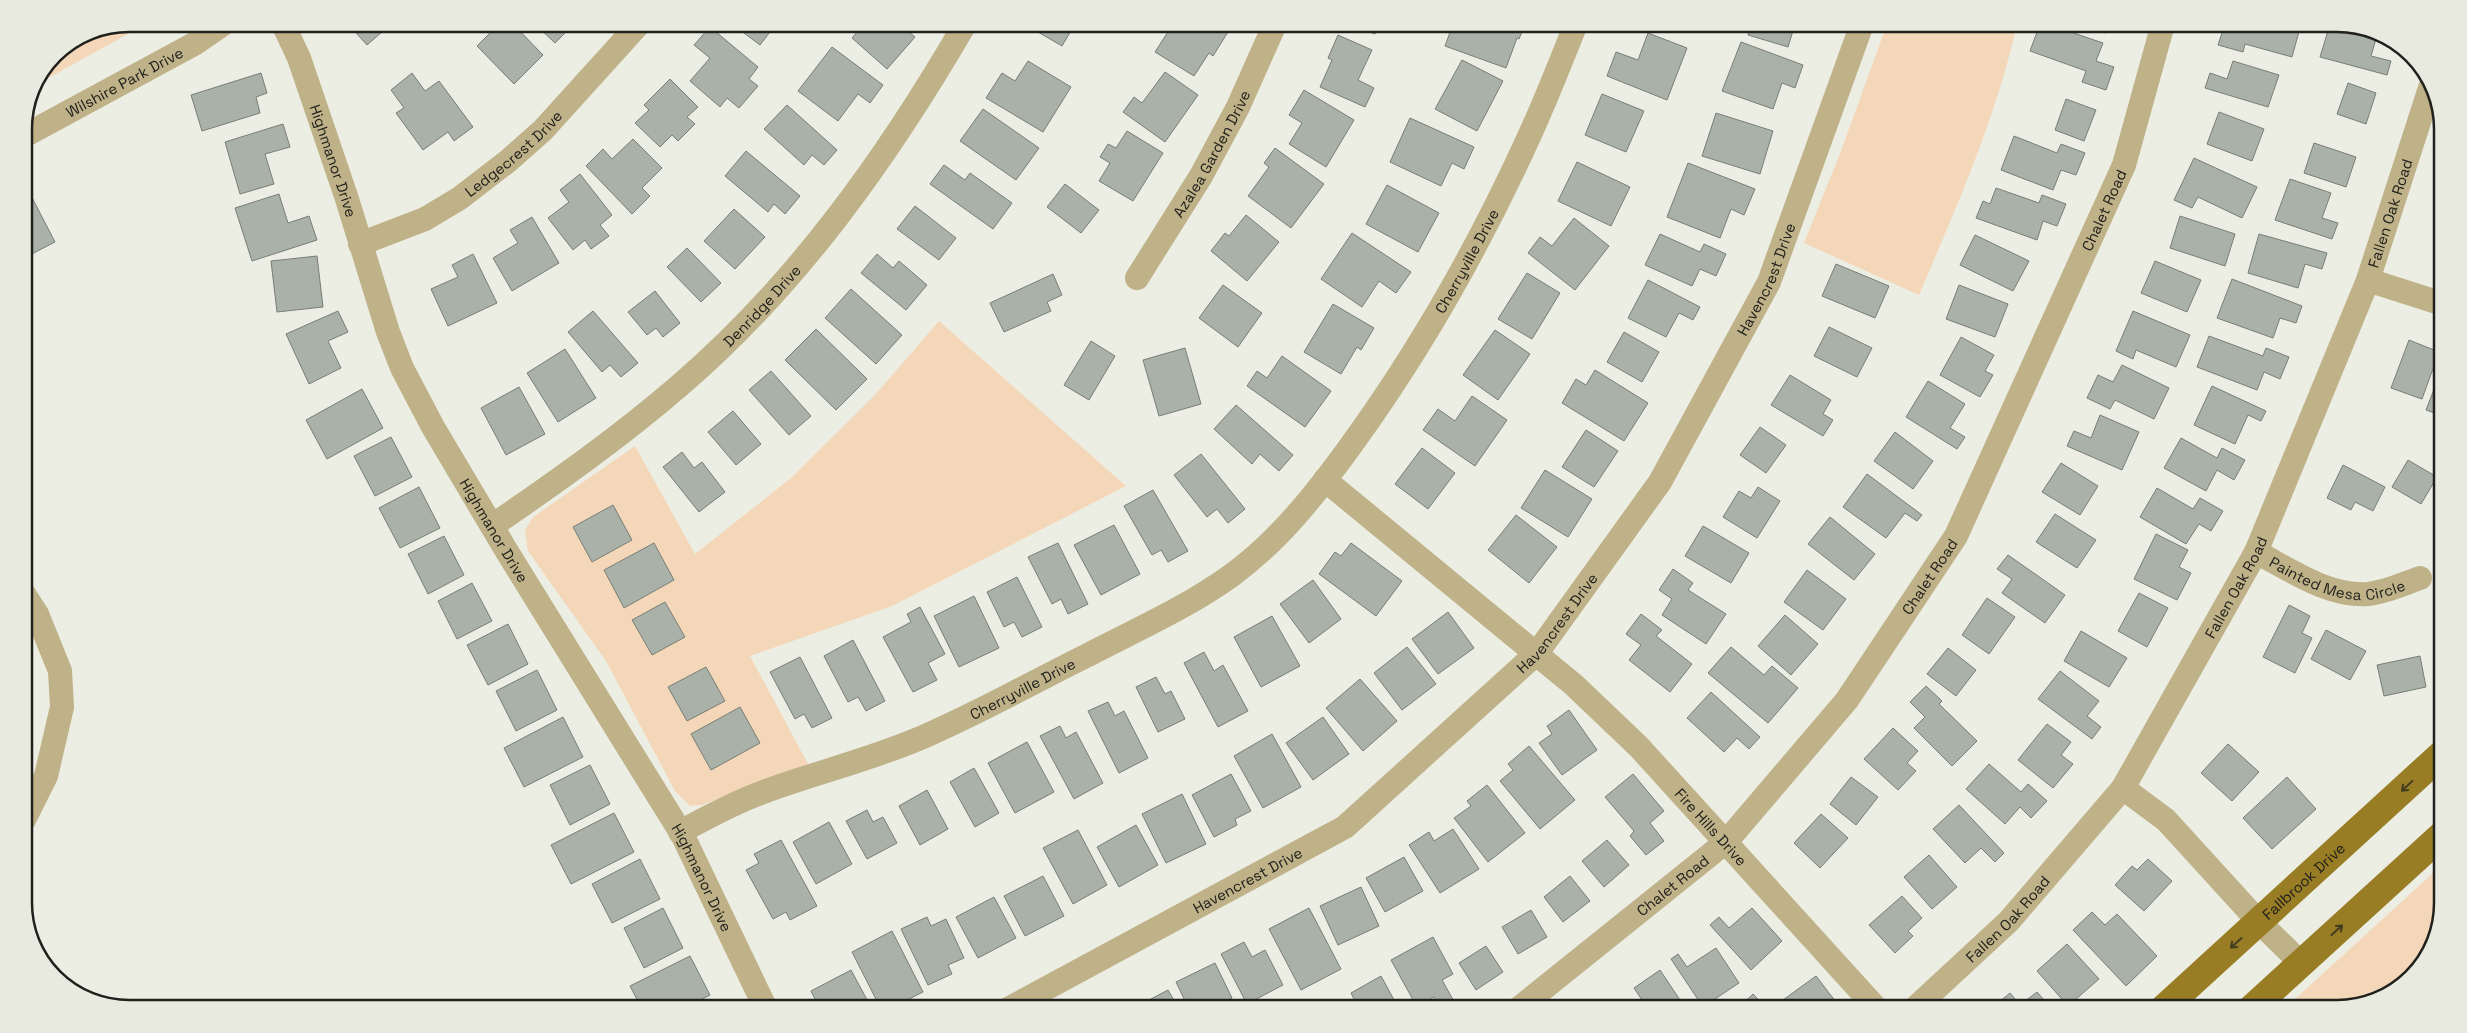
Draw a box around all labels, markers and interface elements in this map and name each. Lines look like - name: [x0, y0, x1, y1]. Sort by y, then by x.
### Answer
- street label: Wilshire Park Drive: [62, 42, 186, 121]
- street label: Azalea Garden Drive: [1168, 87, 1254, 221]
- street label: Highmanor Drive: [306, 102, 362, 220]
- street label: Ledgecrest Drive: [461, 106, 566, 201]
- street label: Fallen Oak Road: [2363, 156, 2416, 270]
- street label: Chalet Road: [2077, 166, 2130, 254]
- street label: Cherryville Drive: [1430, 205, 1502, 317]
- street label: Havencrest Drive: [1732, 220, 1799, 339]
- street label: Denridge Drive: [719, 260, 804, 351]
- street label: Highmanor Drive: [456, 475, 533, 586]
- street label: Fallen Oak Road: [2200, 533, 2271, 641]
- street label: Chalet Road: [1897, 535, 1961, 618]
- street label: Painted Mesa Circle: [2266, 552, 2408, 604]
- street label: Havencrest Drive: [1512, 569, 1601, 677]
- street label: Cherryville Drive: [966, 653, 1078, 723]
- one-way arrow: [2401, 780, 2414, 792]
- street label: Fire Hills Drive: [1671, 784, 1752, 870]
- street label: Highmanor Drive: [668, 820, 737, 935]
- street label: Fallbrook Drive: [2258, 838, 2349, 923]
- street label: Havencrest Drive: [1189, 842, 1305, 917]
- street label: Chalet Road: [1632, 850, 1712, 920]
- street label: Fallen Oak Road: [1961, 871, 2053, 966]
- one-way arrow: [2331, 925, 2344, 936]
- one-way arrow: [2229, 937, 2242, 949]

